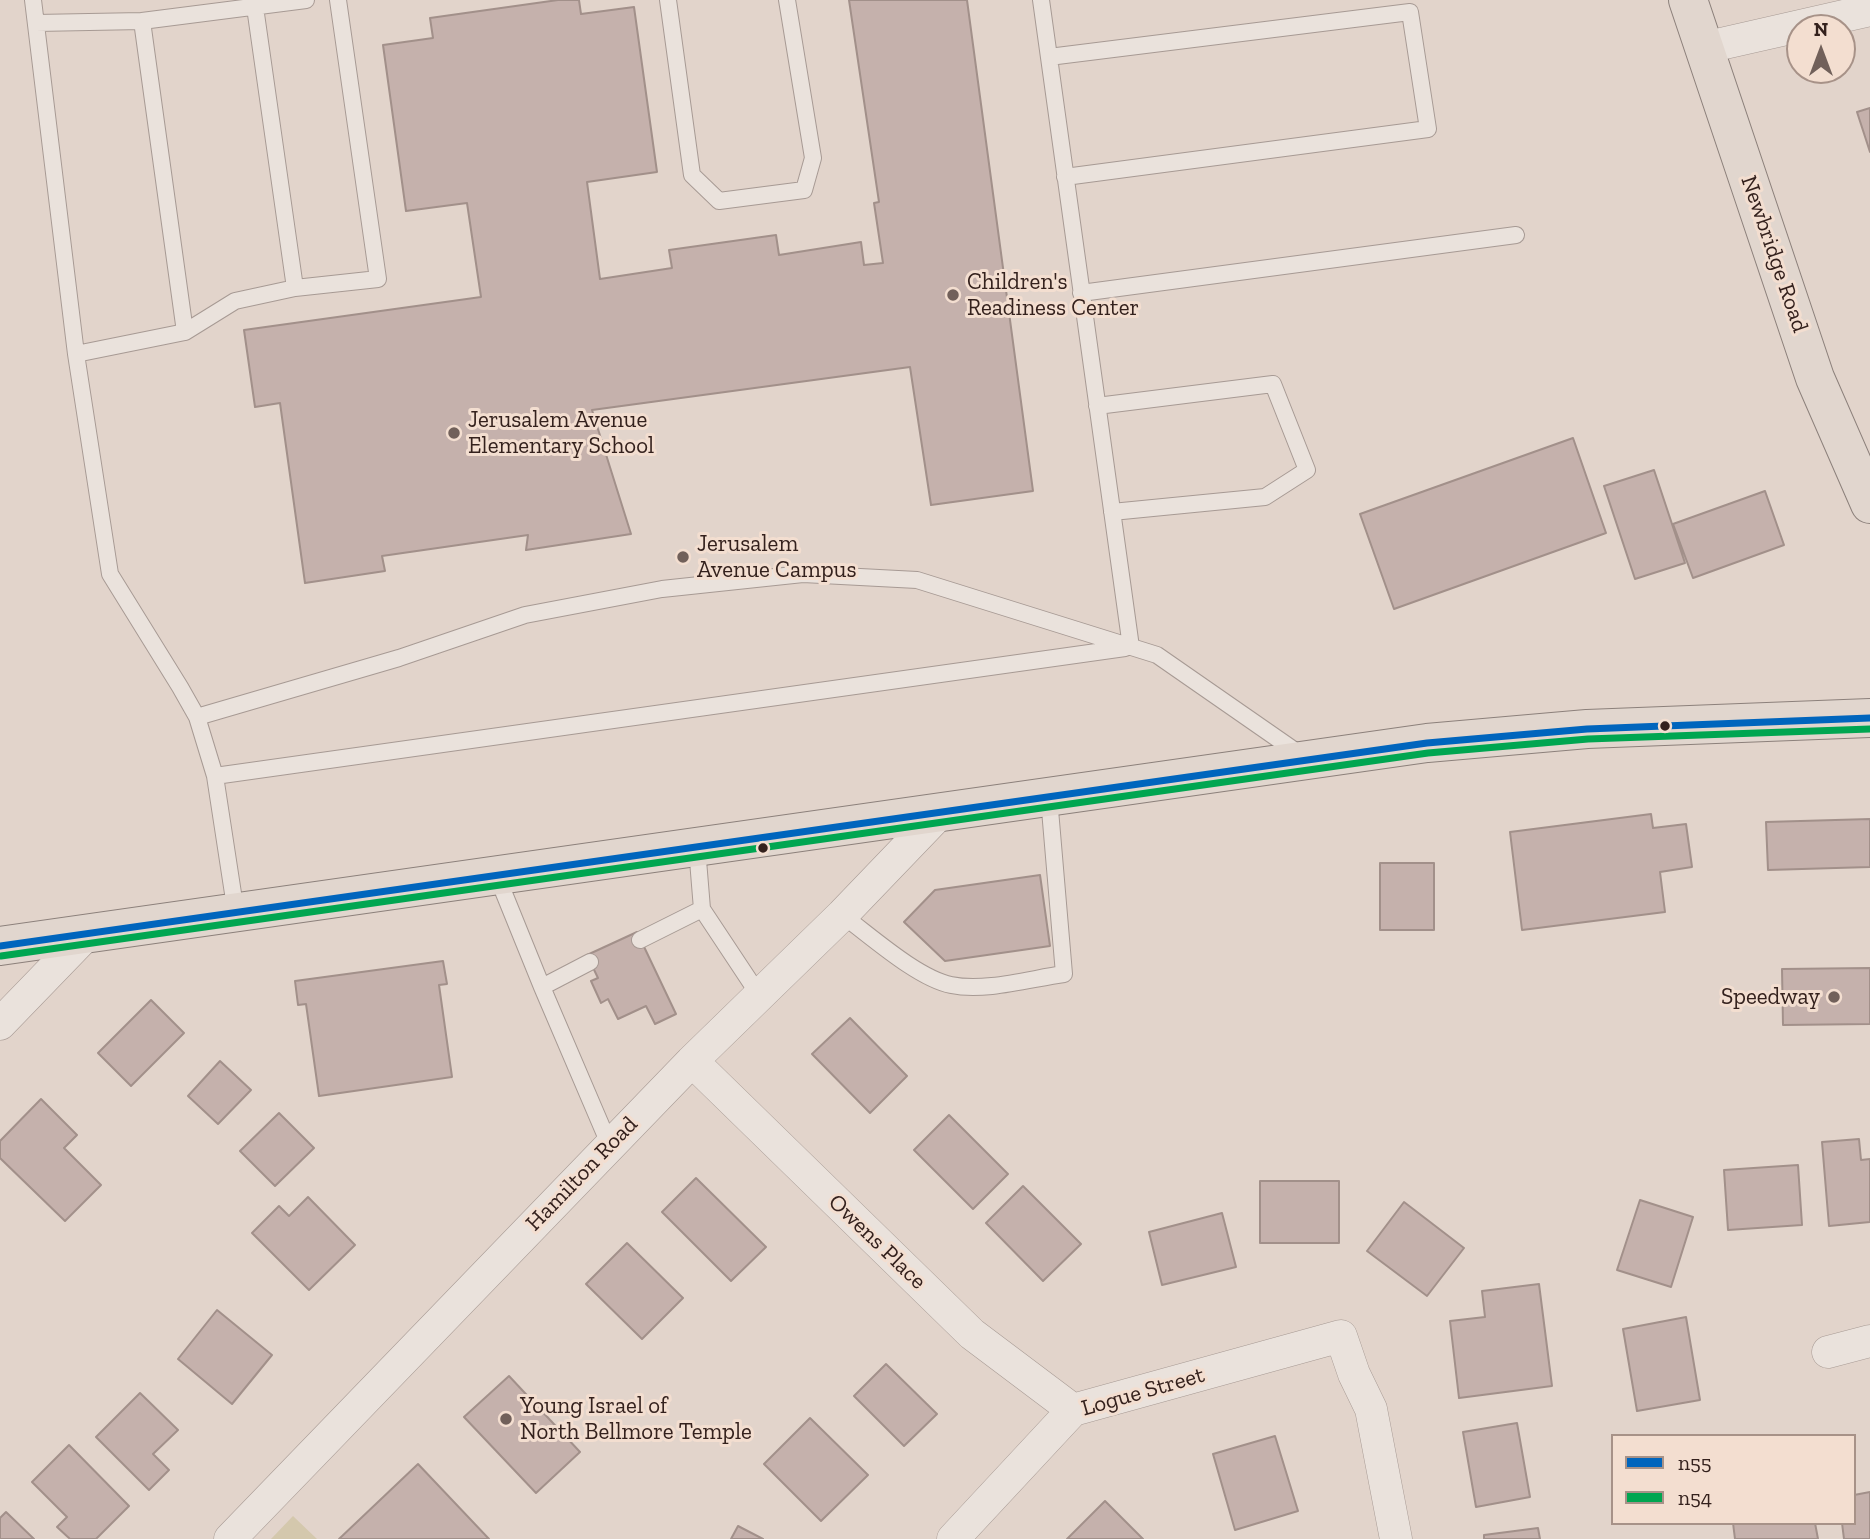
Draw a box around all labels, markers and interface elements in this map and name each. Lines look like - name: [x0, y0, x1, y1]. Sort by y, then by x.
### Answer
- north arrow: [1786, 14, 1856, 84]
- text: N: [1814, 18, 1828, 41]
- street label: Newbridge Road: [1734, 172, 1814, 336]
- place label: Children's Readiness Center: [967, 268, 1139, 322]
- marker: Children's Readiness Center: [945, 287, 961, 303]
- place label: Jerusalem Avenue Elementary School: [468, 406, 654, 460]
- marker: Jerusalem Avenue Elementary School: [446, 425, 462, 441]
- place label: Jerusalem Avenue Campus: [697, 530, 857, 584]
- marker: Jerusalem Avenue Campus: [675, 549, 691, 565]
- unlabelled marker: [1658, 719, 1672, 733]
- unlabelled marker: [756, 841, 770, 855]
- place label: Speedway: [1721, 983, 1820, 1011]
- marker: Speedway: [1826, 989, 1842, 1005]
- street label: Hamilton Road: [520, 1111, 644, 1237]
- street label: Owens Place: [822, 1189, 932, 1295]
- street label: Logue Street: [1078, 1361, 1208, 1423]
- place label: Young Israel of North Bellmore Temple: [520, 1392, 752, 1446]
- marker: Young Israel of North Bellmore Temple: [498, 1411, 514, 1427]
- legend: [1611, 1434, 1856, 1525]
- text: n55: [1678, 1450, 1712, 1475]
- text: n54: [1678, 1485, 1712, 1510]

